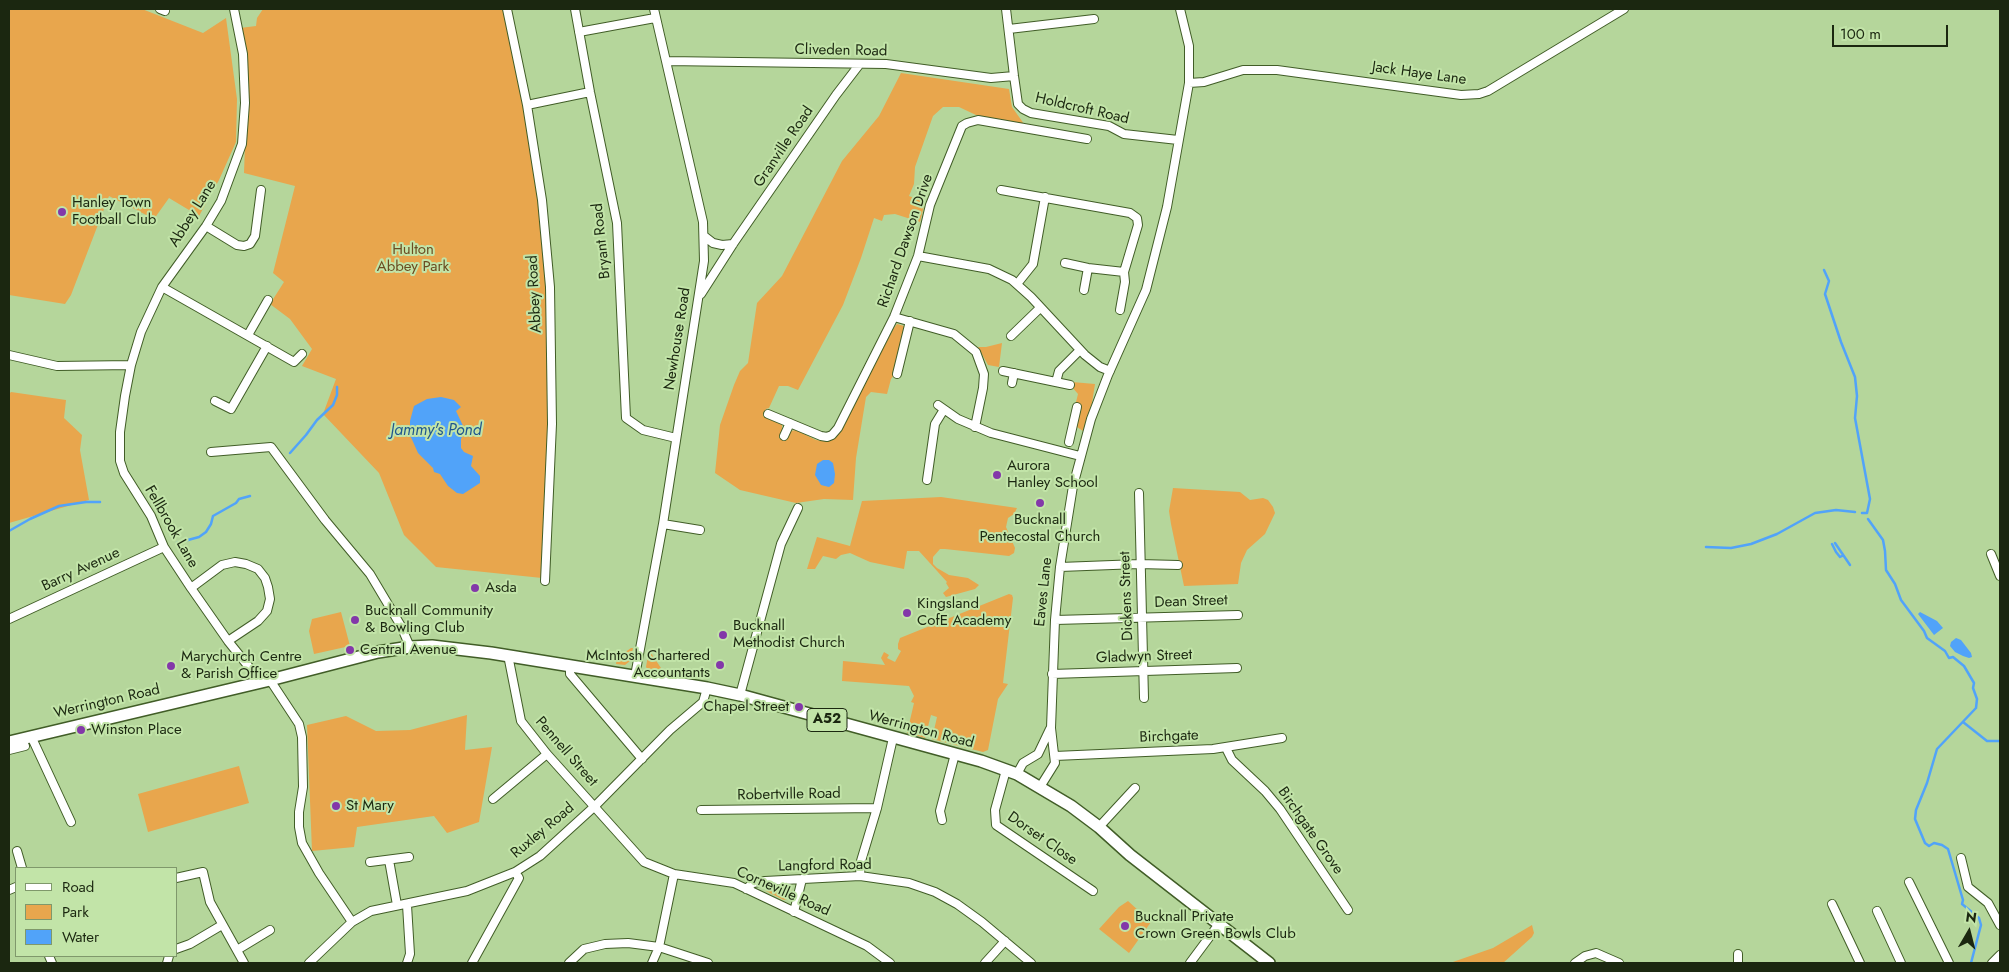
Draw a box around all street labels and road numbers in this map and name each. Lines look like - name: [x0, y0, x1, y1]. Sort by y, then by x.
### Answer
- street label: Cliveden Road: [794, 41, 888, 61]
- street label: Jack Haye Lane: [1371, 58, 1467, 90]
- street label: Holdcroft Road: [1033, 89, 1131, 129]
- street label: Granville Road: [750, 103, 818, 191]
- street label: Richard Dawson Drive: [875, 172, 937, 310]
- street label: Abbey Lane: [165, 177, 221, 251]
- street label: Bryant Road: [589, 202, 615, 280]
- street label: Abbey Road: [524, 255, 546, 333]
- street label: Newhouse Road: [661, 286, 695, 392]
- street label: Fellbrook Lane: [140, 483, 202, 571]
- street label: Barry Avenue: [39, 544, 123, 596]
- street label: Dickens Street: [1116, 551, 1138, 641]
- street label: Eaves Lane: [1031, 556, 1057, 628]
- street label: Dean Street: [1154, 592, 1228, 612]
- street label: Gladwyn Street: [1096, 646, 1192, 668]
- street label: Werrington Road: [52, 681, 162, 723]
- street label: Werrington Road: [866, 707, 976, 753]
- road number: A52: [807, 708, 847, 732]
- street label: Pennell Street: [531, 714, 601, 790]
- street label: Birchgate: [1139, 727, 1199, 747]
- street label: Birchgate Grove: [1273, 784, 1347, 878]
- street label: Robertville Road: [737, 785, 841, 805]
- street label: Ruxley Road: [508, 799, 578, 863]
- street label: Dorset Close: [1004, 808, 1080, 870]
- street label: Langford Road: [778, 856, 872, 876]
- street label: Corneville Road: [733, 863, 833, 921]

